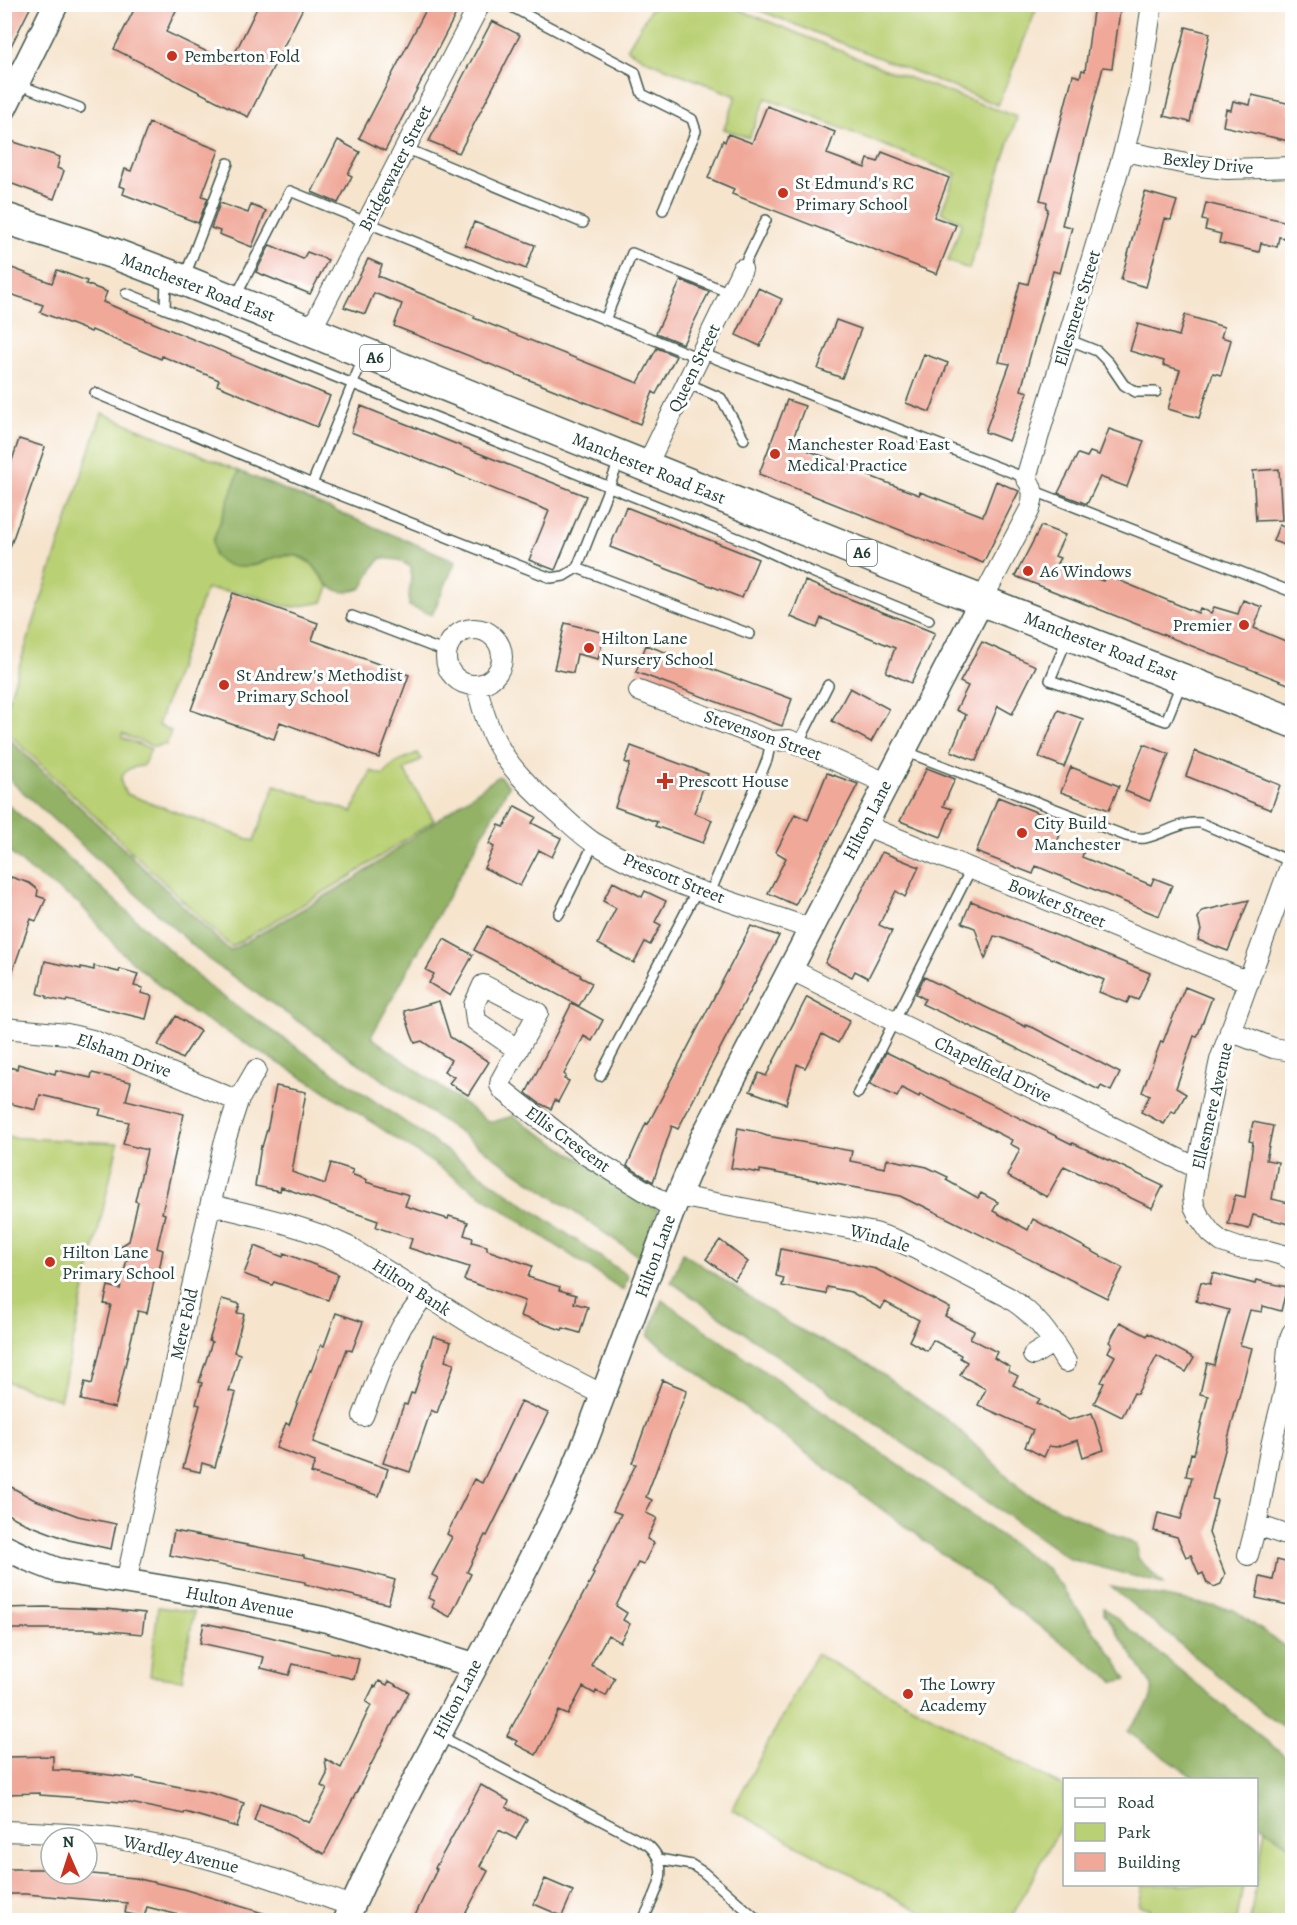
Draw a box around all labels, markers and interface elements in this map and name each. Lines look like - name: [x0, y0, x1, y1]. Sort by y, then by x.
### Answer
- place label: Pemberton Fold: [184, 44, 300, 68]
- marker: Pemberton Fold: [165, 49, 179, 63]
- street label: Bridgewater Street: [353, 101, 437, 235]
- street label: Bexley Drive: [1161, 146, 1255, 180]
- place label: St Edmund's RC Primary School: [795, 171, 914, 216]
- marker: St Edmund's RC Primary School: [776, 186, 790, 200]
- street label: Manchester Road East: [118, 247, 279, 327]
- street label: Ellesmere Street: [1048, 247, 1106, 369]
- street label: Queen Street: [662, 320, 726, 416]
- road number: A6: [360, 345, 390, 371]
- street label: Manchester Road East: [569, 426, 729, 510]
- place label: Manchester Road East Medical Practice: [787, 432, 950, 477]
- marker: Manchester Road East Medical Practice: [768, 447, 782, 461]
- road number: A6: [847, 540, 877, 566]
- place label: A6 Windows: [1039, 559, 1132, 583]
- marker: A6 Windows: [1021, 564, 1035, 578]
- street label: Manchester Road East: [1021, 606, 1182, 686]
- place label: Premier: [1172, 613, 1232, 637]
- marker: Premier: [1237, 618, 1251, 632]
- place label: Hilton Lane Nursery School: [601, 626, 714, 671]
- marker: Hilton Lane Nursery School: [582, 641, 596, 655]
- place label: St Andrew's Methodist Primary School: [236, 663, 403, 708]
- marker: St Andrew's Methodist Primary School: [217, 678, 231, 692]
- street label: Stevenson Street: [701, 704, 825, 766]
- place label: Prescott House: [678, 769, 789, 793]
- marker: Prescott House: [656, 772, 674, 790]
- street label: Hilton Lane: [837, 776, 897, 864]
- place label: City Build Manchester: [1034, 811, 1121, 856]
- marker: City Build Manchester: [1015, 826, 1029, 840]
- street label: Prescott Street: [620, 847, 729, 909]
- street label: Bowker Street: [1005, 873, 1109, 933]
- street label: Elsham Drive: [73, 1027, 175, 1083]
- street label: Chapelfield Drive: [930, 1030, 1056, 1108]
- street label: Ellesmere Avenue: [1186, 1040, 1238, 1172]
- street label: Ellis Crescent: [521, 1100, 615, 1178]
- street label: Hilton Lane: [629, 1211, 681, 1301]
- street label: Windale: [846, 1218, 913, 1258]
- place label: Hilton Lane Primary School: [62, 1240, 175, 1285]
- street label: Hilton Bank: [368, 1253, 456, 1321]
- marker: Hilton Lane Primary School: [43, 1255, 57, 1269]
- street label: Mere Fold: [164, 1286, 204, 1362]
- street label: Hulton Avenue: [184, 1580, 296, 1624]
- street label: Hilton Lane: [427, 1655, 487, 1743]
- place label: The Lowry Academy: [919, 1672, 996, 1717]
- marker: The Lowry Academy: [901, 1687, 915, 1701]
- legend: [1063, 1778, 1258, 1886]
- text: Road: [1117, 1790, 1155, 1814]
- text: Park: [1117, 1820, 1151, 1844]
- north arrow: [39, 1826, 99, 1886]
- street label: Wardley Avenue: [120, 1829, 241, 1879]
- text: N: [62, 1831, 75, 1853]
- text: Building: [1117, 1850, 1181, 1874]

